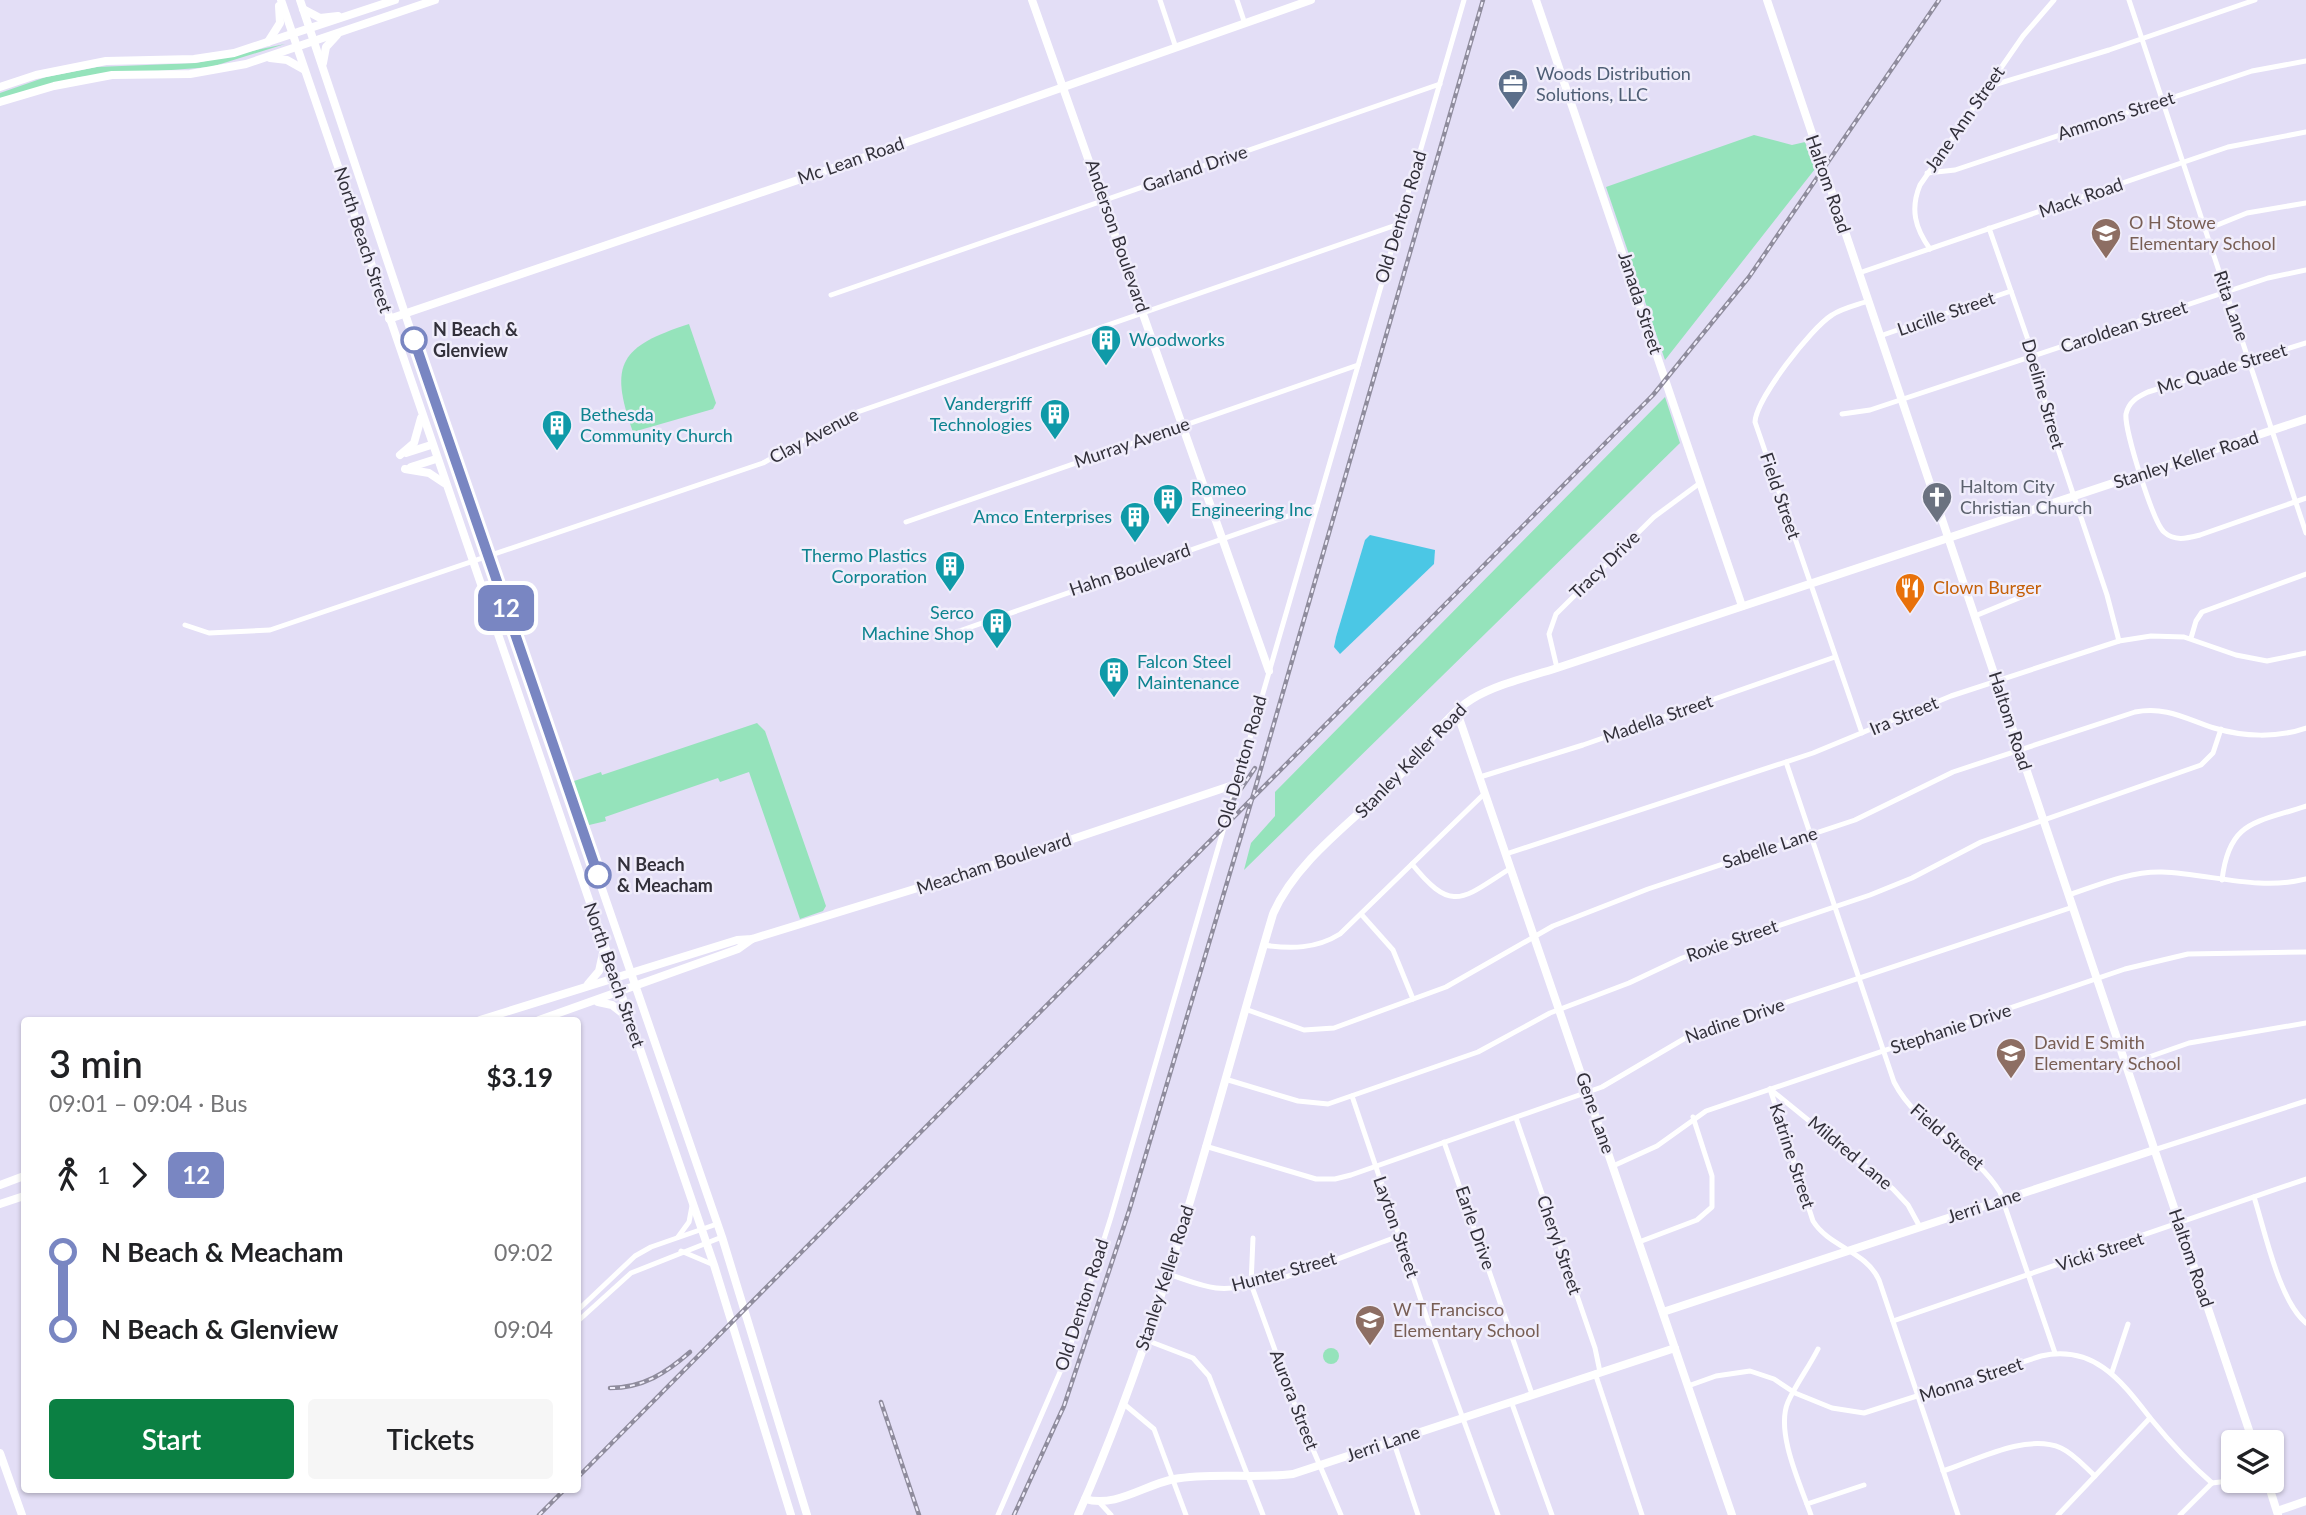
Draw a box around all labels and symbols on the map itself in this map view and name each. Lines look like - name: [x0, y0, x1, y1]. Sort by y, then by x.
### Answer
- street label: Jane Ann Street: [1920, 61, 2009, 176]
- place label: Woods Distribution Solutions, LLC: [1536, 62, 1691, 105]
- office icon: Woods Distribution Solutions, LLC: [1496, 67, 1530, 111]
- street label: Ammons Street: [2054, 86, 2178, 144]
- street label: Mc Lean Road: [794, 132, 907, 189]
- street label: Haltom Road: [1802, 132, 1856, 236]
- street label: Garland Drive: [1139, 140, 1250, 196]
- street label: Old Denton Road: [1369, 148, 1431, 286]
- street label: Anderson Boulevard: [1081, 156, 1154, 315]
- street label: North Beach Street: [330, 164, 398, 316]
- street label: Mack Road: [2036, 172, 2126, 222]
- place label: O H Stowe Elementary School: [2129, 211, 2276, 254]
- school or university icon: O H Stowe Elementary School: [2089, 216, 2123, 260]
- street label: Janada Street: [1614, 249, 1668, 357]
- street label: Rita Lane: [2210, 267, 2254, 344]
- street label: Lucille Street: [1894, 286, 1998, 340]
- street label: Caroldean Street: [2057, 295, 2190, 357]
- place label: N Beach & Glenview: [433, 318, 518, 361]
- building icon: Woodworks: [1089, 323, 1123, 367]
- marker: N Beach & Glenview: [401, 327, 427, 353]
- place label: Woodworks: [1129, 328, 1225, 350]
- street label: Doeline Street: [2018, 336, 2070, 452]
- street label: Mc Quade Street: [2154, 338, 2290, 398]
- place label: Vandergriff Technologies: [930, 392, 1032, 435]
- building icon: Vandergriff Technologies: [1038, 397, 1072, 441]
- place label: Bethesda Community Church: [580, 403, 733, 446]
- street label: Clay Avenue: [765, 403, 862, 468]
- building icon: Bethesda Community Church: [540, 408, 574, 452]
- street label: Murray Avenue: [1071, 412, 1192, 472]
- street label: Stanley Keller Road: [2110, 425, 2261, 493]
- street label: Field Street: [1756, 449, 1806, 542]
- place label: Haltom City Christian Church: [1960, 475, 2092, 518]
- place label: Romeo Engineering Inc: [1191, 477, 1313, 520]
- church icon: Haltom City Christian Church: [1920, 480, 1954, 524]
- building icon: Romeo Engineering Inc: [1151, 482, 1185, 526]
- building icon: Amco Enterprises: [1118, 500, 1152, 544]
- place label: Amco Enterprises: [973, 505, 1112, 527]
- street label: Tracy Drive: [1565, 525, 1644, 603]
- street label: Hahn Boulevard: [1066, 538, 1193, 600]
- place label: Thermo Plastics Corporation: [802, 544, 927, 587]
- building icon: Thermo Plastics Corporation: [933, 549, 967, 593]
- restaurant icon: Clown Burger: [1893, 571, 1927, 615]
- place label: Clown Burger: [1933, 576, 2042, 598]
- line badge: 12: [475, 585, 538, 631]
- place label: Serco Machine Shop: [862, 601, 974, 644]
- building icon: Serco Machine Shop: [980, 606, 1014, 650]
- place label: Falcon Steel Maintenance: [1137, 650, 1240, 693]
- building icon: Falcon Steel Maintenance: [1097, 655, 1131, 699]
- street label: Haltom Road: [1985, 668, 2037, 773]
- street label: Madella Street: [1600, 689, 1716, 747]
- street label: Ira Street: [1866, 691, 1942, 739]
- street label: Old Denton Road: [1212, 693, 1271, 831]
- street label: Stanley Keller Road: [1350, 698, 1471, 822]
- street label: Sabelle Lane: [1719, 821, 1820, 873]
- street label: Meacham Boulevard: [913, 828, 1074, 898]
- place label: N Beach & Meacham: [617, 853, 713, 896]
- marker: N Beach & Meacham: [585, 862, 611, 888]
- street label: North Beach Street: [580, 899, 650, 1051]
- street label: Roxie Street: [1683, 914, 1781, 966]
- street label: Nadine Drive: [1682, 993, 1787, 1047]
- street label: Stephanie Drive: [1887, 998, 2014, 1058]
- place label: David E Smith Elementary School: [2034, 1031, 2181, 1074]
- school or university icon: David E Smith Elementary School: [1994, 1036, 2028, 1080]
- street label: Gene Lane: [1572, 1069, 1620, 1156]
- street label: Field Street: [1906, 1098, 1989, 1175]
- street label: Katrine Street: [1766, 1100, 1821, 1212]
- street label: Mildred Lane: [1804, 1111, 1897, 1194]
- street label: Layton Street: [1369, 1173, 1425, 1281]
- street label: Earle Drive: [1451, 1183, 1501, 1272]
- street label: Jerri Lane: [1944, 1183, 2023, 1227]
- street label: Cheryl Street: [1533, 1192, 1587, 1298]
- street label: Stanley Keller Road: [1130, 1202, 1198, 1353]
- street label: Haltom Road: [2165, 1206, 2219, 1310]
- street label: Vicki Street: [2053, 1226, 2147, 1276]
- street label: Old Denton Road: [1049, 1236, 1113, 1373]
- street label: Hunter Street: [1229, 1246, 1339, 1296]
- place label: W T Francisco Elementary School: [1393, 1298, 1540, 1341]
- school or university icon: W T Francisco Elementary School: [1353, 1303, 1387, 1347]
- street label: Aurora Street: [1266, 1346, 1324, 1453]
- street label: Monna Street: [1916, 1352, 2026, 1406]
- street label: Jerri Lane: [1343, 1420, 1422, 1466]

